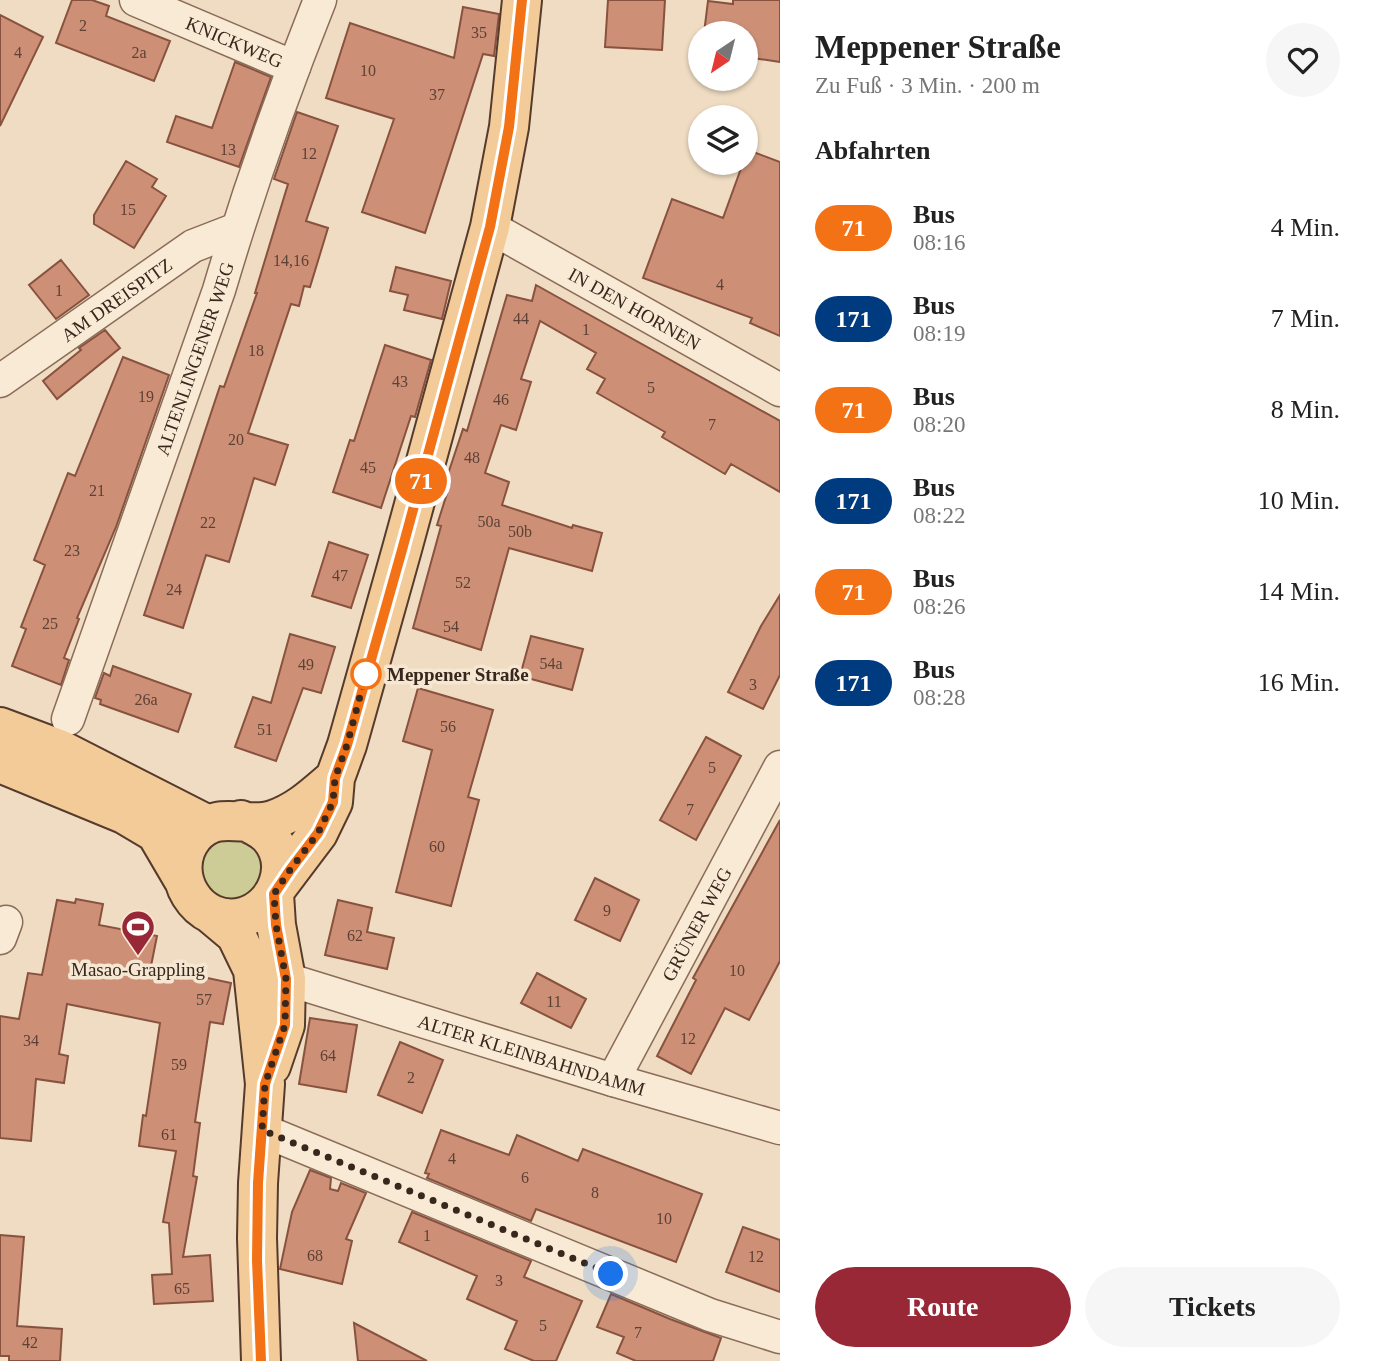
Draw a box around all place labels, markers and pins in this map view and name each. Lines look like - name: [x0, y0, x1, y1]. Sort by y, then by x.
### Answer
- marker: Meppener Straße: [351, 659, 381, 689]
- place label: Meppener Straße: [387, 664, 529, 685]
- sports icon: Masao-Grappling: [119, 908, 157, 957]
- place label: Masao-Grappling: [71, 959, 206, 980]

